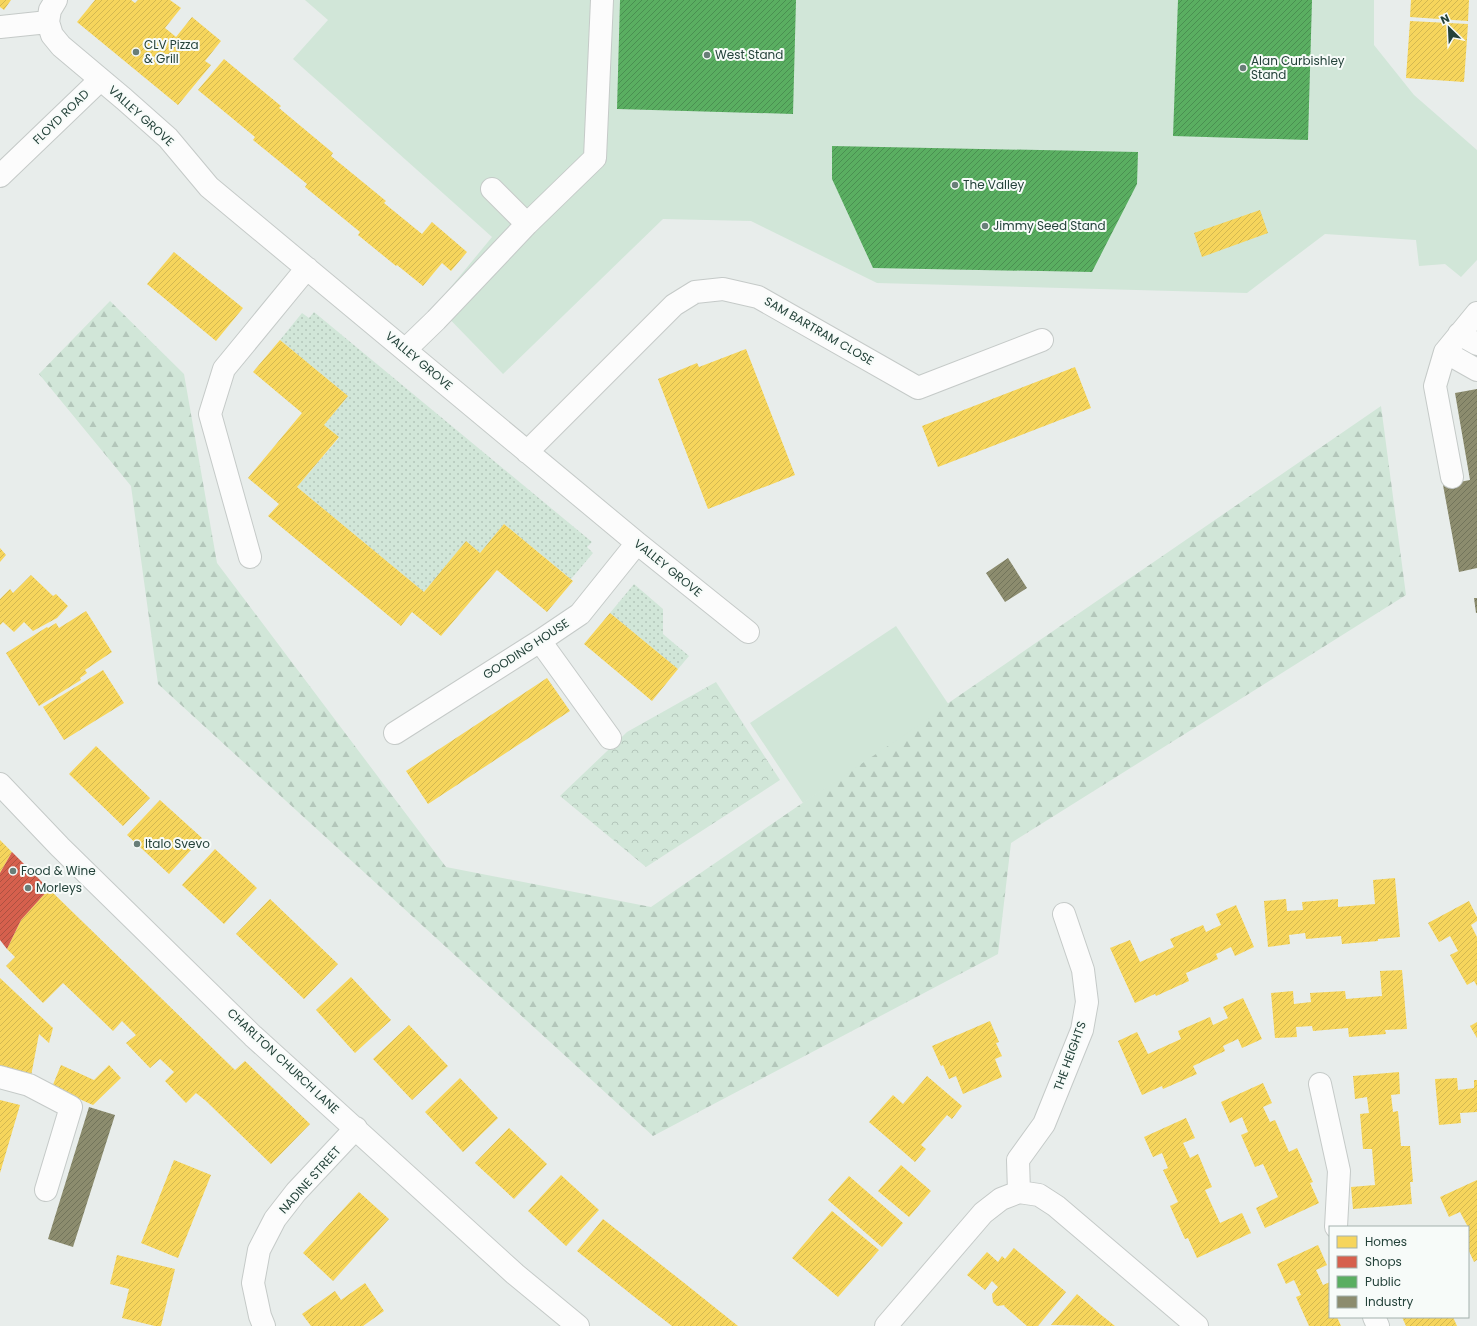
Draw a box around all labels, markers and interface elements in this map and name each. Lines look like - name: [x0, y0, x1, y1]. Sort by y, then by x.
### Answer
- north arrow: [1429, 8, 1469, 48]
- text: N: [1438, 10, 1452, 28]
- place label: CLV Pizza & Grill: [144, 36, 199, 67]
- place label: West Stand: [715, 46, 783, 63]
- marker: CLV Pizza & Grill: [131, 47, 141, 57]
- marker: West Stand: [702, 50, 712, 60]
- place label: Alan Curbishley Stand: [1251, 52, 1345, 83]
- marker: Alan Curbishley Stand: [1238, 63, 1248, 73]
- street label: VALLEY GROVE: [105, 81, 178, 150]
- street label: FLOYD ROAD: [29, 85, 93, 148]
- place label: The Valley: [963, 176, 1024, 193]
- marker: The Valley: [950, 180, 960, 190]
- place label: Jimmy Seed Stand: [993, 217, 1106, 234]
- marker: Jimmy Seed Stand: [980, 221, 990, 231]
- street label: SAM BARTRAM CLOSE: [761, 292, 877, 369]
- street label: VALLEY GROVE: [382, 327, 457, 394]
- street label: VALLEY GROVE: [631, 535, 706, 600]
- street label: GOODING HOUSE: [479, 614, 572, 683]
- place label: Italo Svevo: [145, 835, 210, 852]
- marker: Italo Svevo: [132, 839, 142, 849]
- place label: Food & Wine: [21, 862, 96, 879]
- marker: Food & Wine: [8, 866, 18, 876]
- place label: Morleys: [36, 879, 82, 896]
- marker: Morleys: [23, 883, 33, 893]
- street label: CHARLTON CHURCH LANE: [224, 1004, 343, 1117]
- street label: THE HEIGHTS: [1049, 1019, 1090, 1093]
- street label: NADINE STREET: [275, 1142, 345, 1217]
- legend: [1329, 1226, 1469, 1318]
- text: Homes: [1365, 1233, 1407, 1250]
- text: Shops: [1365, 1253, 1402, 1270]
- text: Public: [1365, 1273, 1401, 1290]
- text: Industry: [1365, 1293, 1414, 1310]

